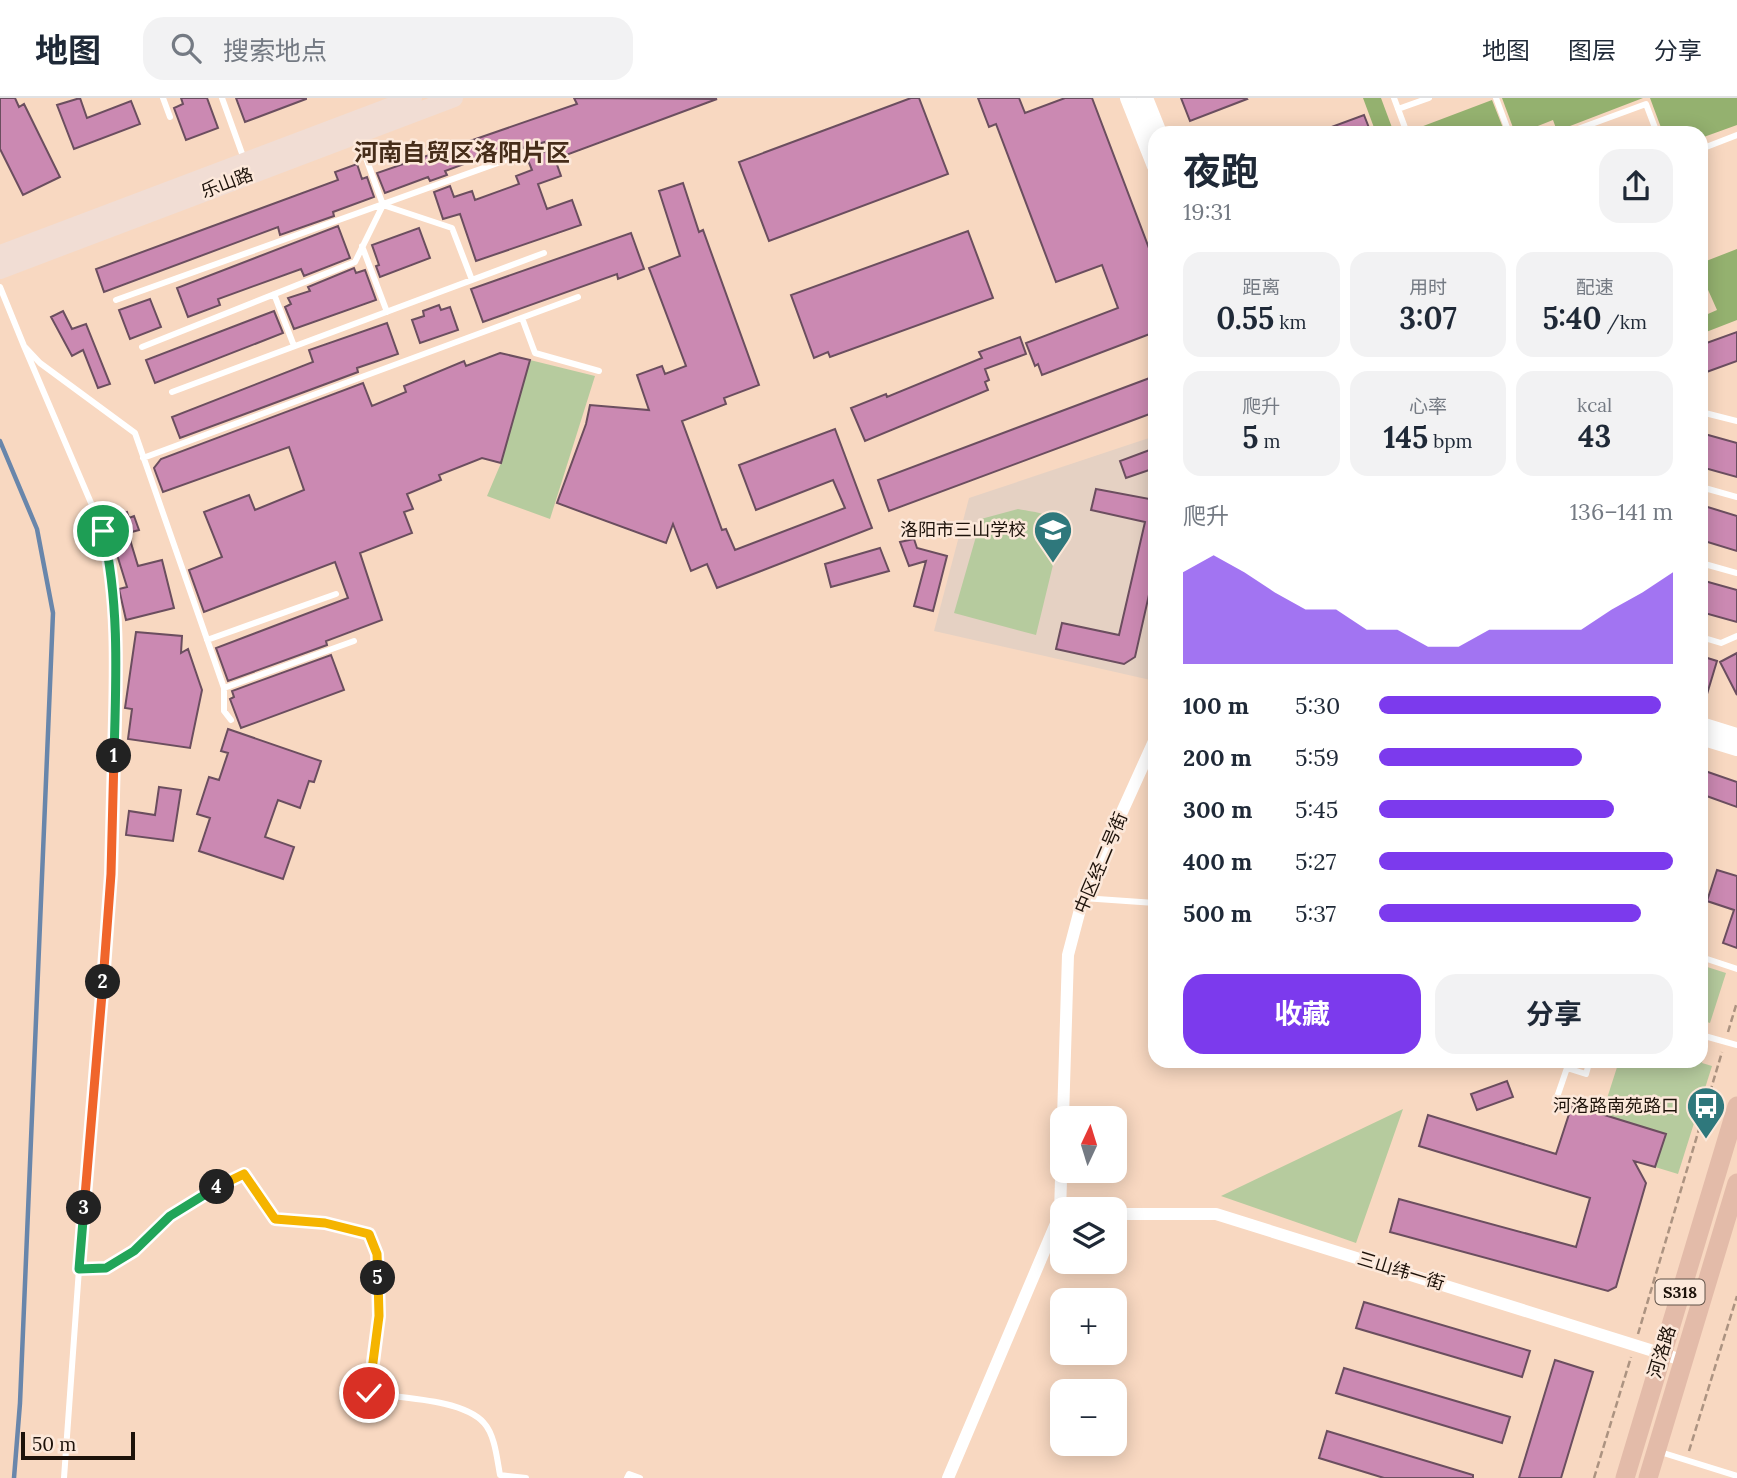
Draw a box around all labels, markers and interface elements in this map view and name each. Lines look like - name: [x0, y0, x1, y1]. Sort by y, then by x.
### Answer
- search box: [143, 17, 633, 80]
- text: 地图: [35, 29, 101, 71]
- icon: search: [167, 29, 205, 67]
- text: 搜索地点: [223, 34, 327, 67]
- text: 地图: [1482, 35, 1530, 66]
- text: 图层: [1568, 35, 1616, 66]
- text: 分享: [1654, 35, 1702, 66]
- district label: 河南自贸区洛阳片区: [354, 137, 570, 168]
- text: 夜跑: [1183, 147, 1259, 195]
- button: share: [1599, 149, 1673, 223]
- street label: 乐山路: [197, 162, 256, 203]
- text: 19:31: [1183, 197, 1232, 226]
- text: 距离: [1242, 275, 1280, 299]
- text: 用时: [1409, 275, 1447, 299]
- text: 配速: [1576, 275, 1614, 299]
- text: 0.55: [1216, 299, 1274, 337]
- text: 3:07: [1399, 299, 1457, 337]
- text: 5:40: [1542, 299, 1602, 337]
- text: km: [1274, 310, 1306, 334]
- text: /km: [1602, 310, 1647, 334]
- text: kcal: [1577, 393, 1612, 417]
- text: 爬升: [1242, 394, 1280, 418]
- text: 心率: [1409, 394, 1447, 418]
- text: 43: [1578, 417, 1611, 455]
- text: 5: [1242, 418, 1258, 456]
- text: 145: [1383, 418, 1428, 456]
- text: m: [1258, 429, 1280, 453]
- text: bpm: [1428, 429, 1473, 453]
- text: 136–141 m: [1570, 497, 1673, 526]
- pin: [73, 501, 133, 561]
- text: 爬升: [1183, 501, 1229, 530]
- school or university icon: 洛阳市三山学校: [1032, 509, 1074, 564]
- icon: arrive: [84, 512, 122, 550]
- place label: 洛阳市三山学校: [900, 518, 1026, 541]
- text: 100 m: [1183, 691, 1249, 720]
- text: 5:30: [1295, 691, 1340, 720]
- pin: 1: [96, 738, 132, 774]
- text: 1: [110, 743, 117, 767]
- text: 200 m: [1183, 743, 1252, 772]
- text: 5:59: [1295, 743, 1339, 772]
- text: 300 m: [1183, 795, 1252, 824]
- text: 5:45: [1295, 795, 1338, 824]
- street label: 中区经二号街: [1069, 809, 1132, 917]
- text: 400 m: [1183, 847, 1252, 876]
- text: 5:27: [1295, 847, 1336, 876]
- text: 500 m: [1183, 899, 1252, 928]
- text: 5:37: [1295, 899, 1336, 928]
- pin: 2: [86, 964, 120, 1000]
- text: 2: [97, 969, 108, 993]
- button: 收藏: [1183, 974, 1421, 1054]
- button: 分享: [1435, 974, 1673, 1054]
- bus stop icon: 河洛路南苑路口: [1685, 1085, 1727, 1140]
- place label: 河洛路南苑路口: [1553, 1094, 1679, 1117]
- north arrow: [1050, 1106, 1127, 1183]
- map controls: [1050, 1106, 1127, 1456]
- pin: 4: [200, 1170, 234, 1204]
- text: 4: [211, 1174, 222, 1198]
- pin: 3: [66, 1190, 102, 1226]
- text: 3: [78, 1195, 89, 1219]
- button: layers: [1050, 1197, 1127, 1274]
- street label: 三山纬一街: [1355, 1246, 1448, 1295]
- pin: 5: [360, 1260, 396, 1296]
- text: 5: [372, 1265, 383, 1289]
- road number: S318: [1656, 1280, 1704, 1304]
- button: +: [1050, 1288, 1127, 1365]
- street label: 河洛路: [1643, 1323, 1680, 1381]
- pin: [339, 1363, 399, 1423]
- icon: check: [350, 1374, 388, 1412]
- button: −: [1050, 1379, 1127, 1456]
- scale bar: [21, 1429, 135, 1461]
- text: 50 m: [32, 1432, 76, 1456]

